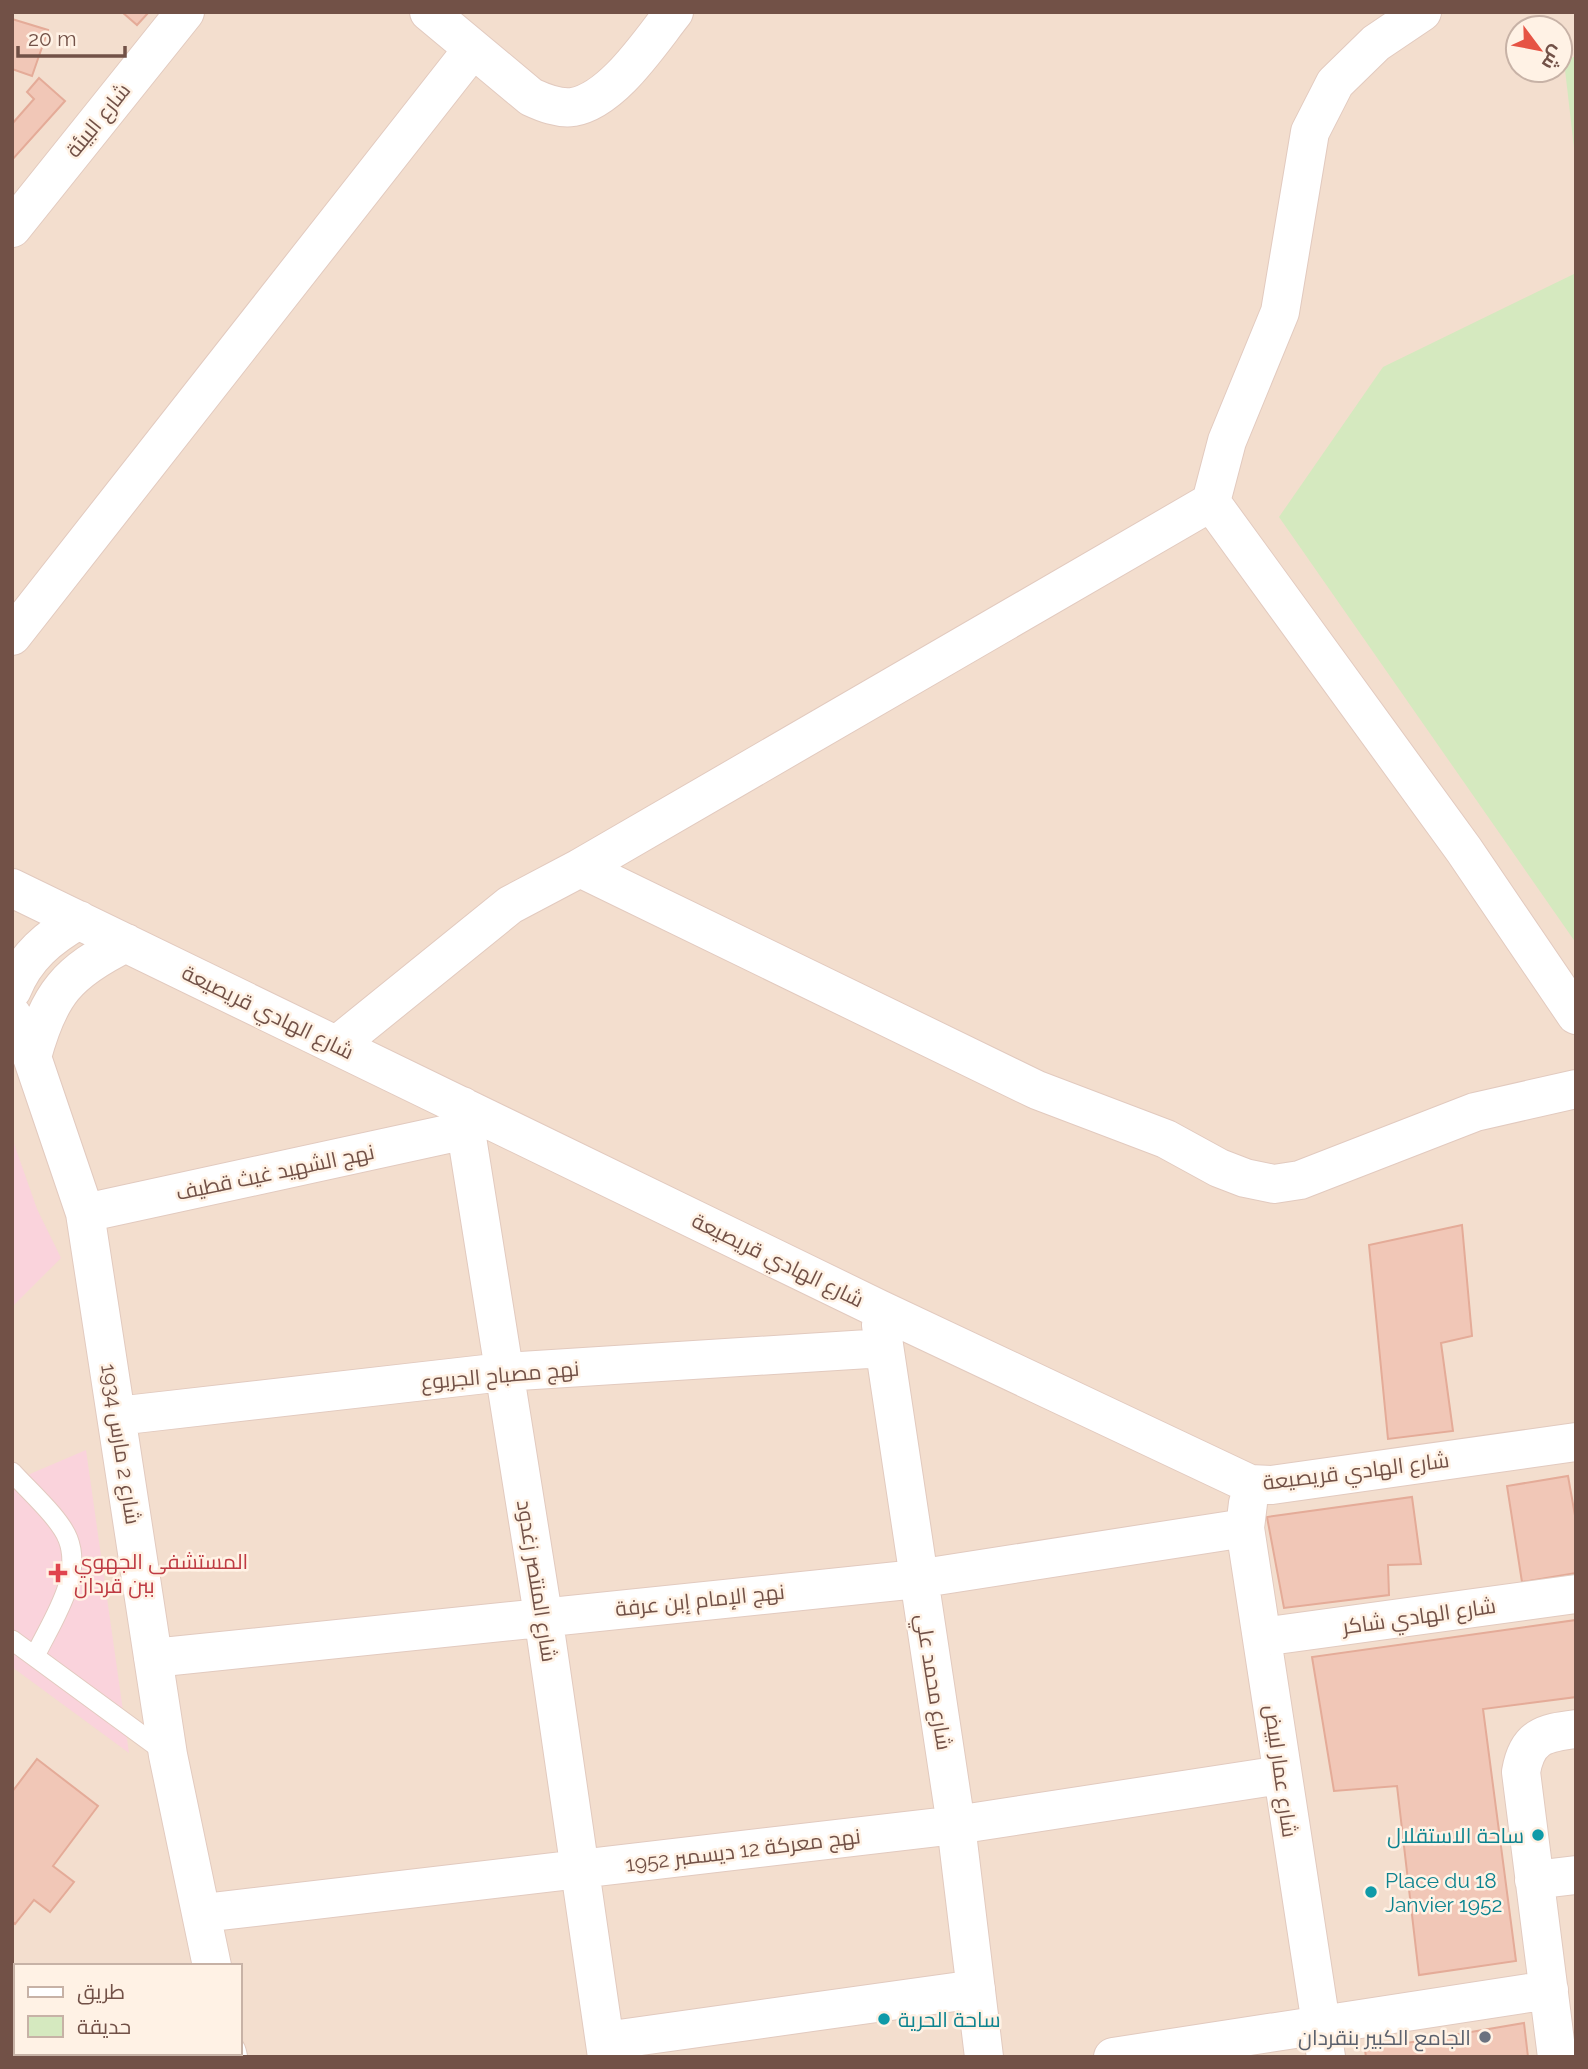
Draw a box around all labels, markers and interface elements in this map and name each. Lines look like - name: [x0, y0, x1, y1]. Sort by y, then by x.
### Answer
- scale bar: [18, 14, 124, 58]
- north arrow: [1504, 14, 1574, 84]
- text: 20 m: [28, 26, 76, 51]
- text: ش: [1537, 41, 1569, 74]
- street label: شارع البيئة: [61, 78, 137, 163]
- street label: شارع الهادي قريصيعة: [176, 960, 358, 1068]
- street label: نهج الشهيد غيث قطيف: [174, 1139, 377, 1207]
- street label: شارع الهادي قريصيعة: [686, 1208, 868, 1316]
- street label: نهج مصباح الجربوع: [420, 1356, 580, 1396]
- street label: شارع 2 مارس 1934: [94, 1362, 146, 1526]
- street label: شارع الهادي قريصيعة: [1261, 1447, 1451, 1499]
- street label: شارع المنتصر زغدود: [510, 1498, 562, 1664]
- place label: المستشفى الجهوي ببن قردان: [74, 1549, 248, 1599]
- marker: المستشفى الجهوي ببن قردان: [48, 1563, 68, 1583]
- street label: نهج الإمام إبن عرفة: [614, 1579, 786, 1623]
- street label: شارع الهادي شاكر: [1340, 1593, 1498, 1643]
- street label: شارع محمد علي: [907, 1612, 957, 1752]
- street label: شارع عمار لبيض: [1257, 1703, 1303, 1839]
- street label: نهج معركة 12 ديسمبر 1952: [624, 1823, 862, 1879]
- place label: ساحة الاستقلال: [1387, 1823, 1524, 1849]
- marker: ساحة الاستقلال: [1530, 1827, 1546, 1843]
- place label: Place du 18 Janvier 1952: [1385, 1868, 1502, 1917]
- marker: Place du 18 Janvier 1952: [1363, 1884, 1379, 1900]
- legend: [14, 1964, 242, 2055]
- text: طريق: [77, 1979, 125, 2005]
- place label: ساحة الحرية: [898, 2007, 1001, 2032]
- marker: ساحة الحرية: [876, 2011, 892, 2027]
- text: حديقة: [77, 2014, 131, 2039]
- place label: الجامع الكبير بنقردان: [1298, 2025, 1471, 2052]
- marker: الجامع الكبير بنقردان: [1477, 2029, 1493, 2045]

